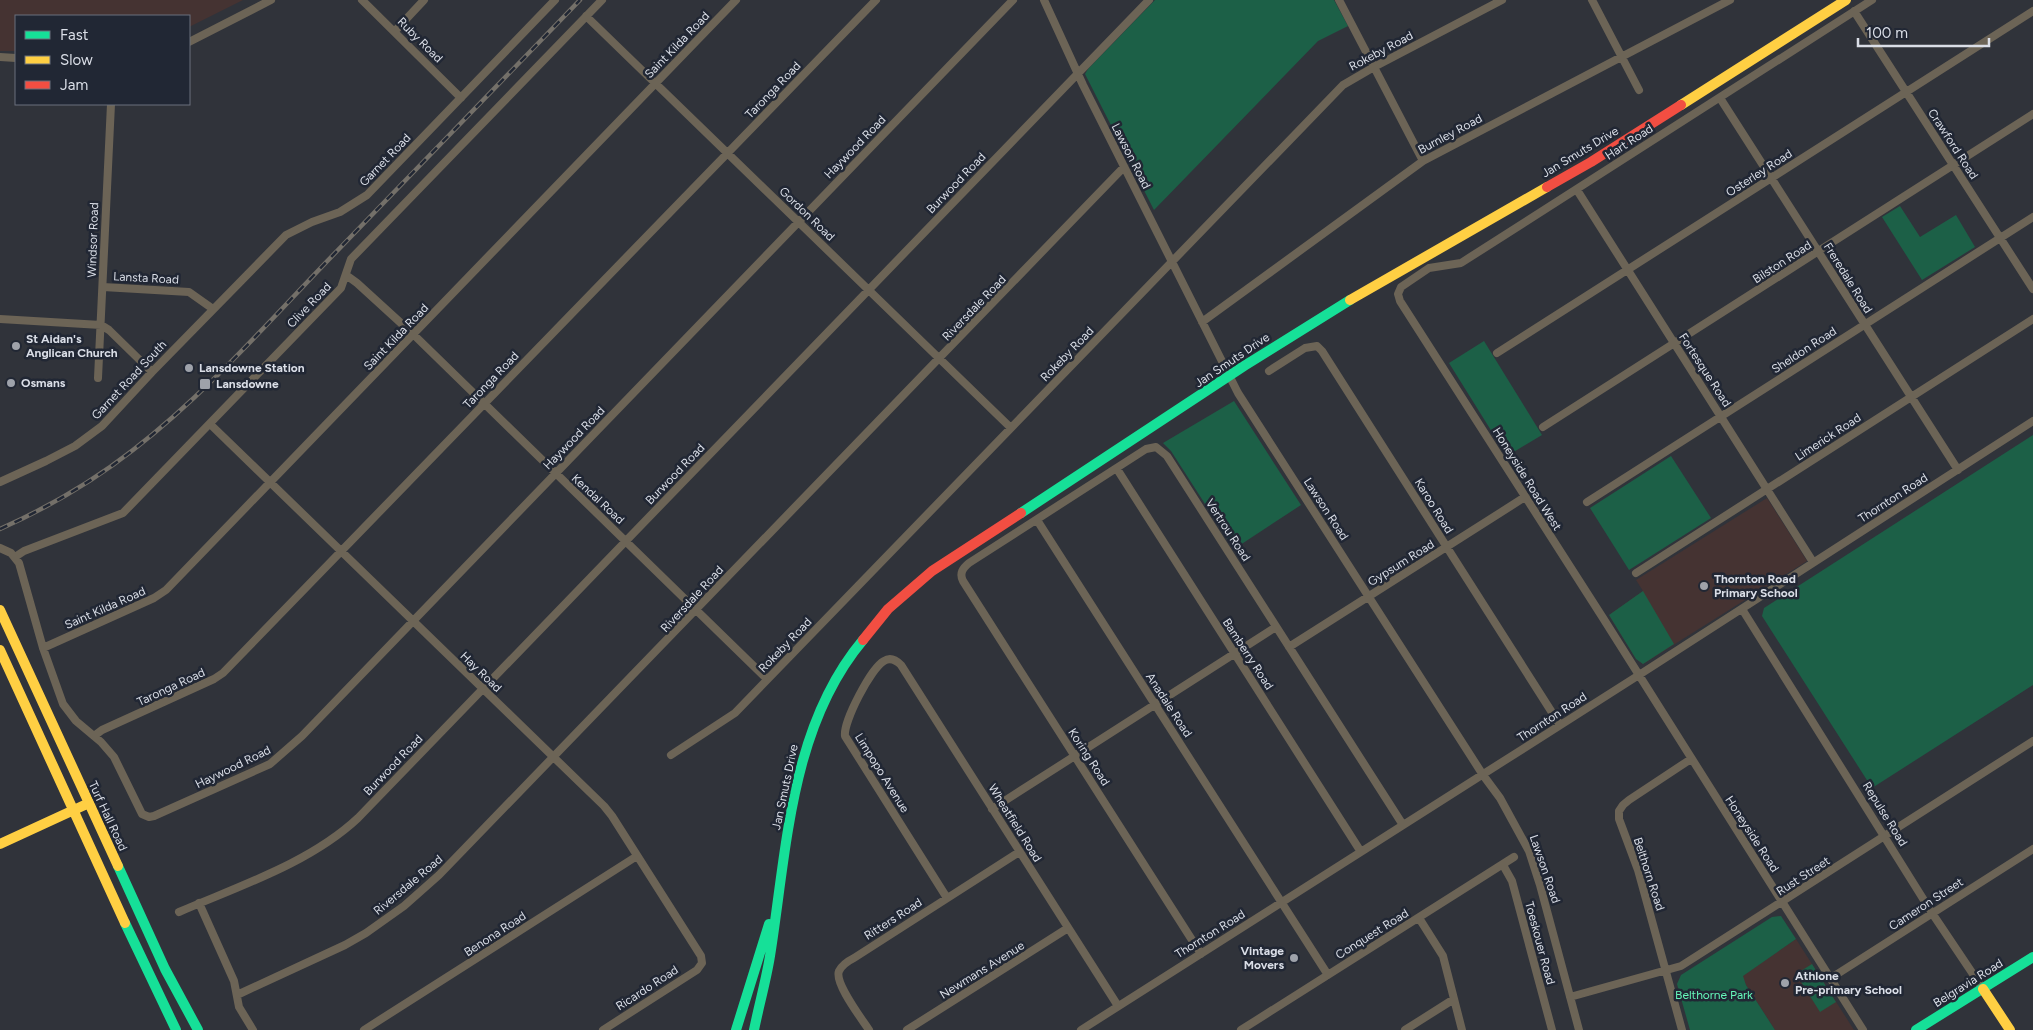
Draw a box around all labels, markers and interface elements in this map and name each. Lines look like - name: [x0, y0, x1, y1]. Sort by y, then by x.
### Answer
- street label: Saint Kilda Road: [642, 9, 712, 81]
- legend: [15, 15, 190, 105]
- street label: Ruby Road: [395, 15, 445, 65]
- scale bar: [1858, 15, 1989, 47]
- text: 100 m: [1866, 24, 1908, 42]
- text: Fast: [60, 26, 89, 44]
- street label: Rokeby Road: [1347, 28, 1415, 74]
- text: Slow: [60, 51, 93, 69]
- street label: Taronga Road: [742, 59, 804, 121]
- text: Jam: [60, 76, 88, 94]
- street label: Crawford Road: [1925, 106, 1981, 182]
- street label: Burnley Road: [1415, 111, 1485, 157]
- street label: Haywood Road: [821, 113, 889, 181]
- street label: Lawson Road: [1109, 121, 1153, 191]
- street label: Hart Road: [1602, 121, 1656, 163]
- street label: Jan Smuts Drive: [1539, 123, 1621, 180]
- street label: Garnet Road: [356, 131, 414, 189]
- street label: Osterley Road: [1723, 146, 1795, 200]
- street label: Burwood Road: [924, 150, 988, 216]
- street label: Gordon Road: [776, 184, 838, 244]
- street label: Windsor Road: [85, 202, 101, 278]
- street label: Bilston Road: [1750, 238, 1814, 286]
- street label: Freredale Road: [1821, 240, 1875, 316]
- street label: Lansta Road: [113, 269, 179, 287]
- street label: Riversdale Road: [939, 272, 1009, 344]
- street label: Clive Road: [284, 280, 334, 330]
- street label: Saint Kilda Road: [361, 301, 431, 373]
- street label: Rokeby Road: [1037, 324, 1097, 384]
- street label: Sheldon Road: [1769, 324, 1839, 376]
- street label: Jan Smuts Drive: [1192, 330, 1272, 390]
- street label: Fortesque Road: [1676, 331, 1734, 409]
- place label: St Aidan's Anglican Church: [26, 332, 118, 360]
- street label: Garnet Road South: [89, 337, 169, 422]
- marker: St Aidan's Anglican Church: [10, 340, 22, 352]
- street label: Taronga Road: [460, 349, 522, 411]
- place label: Lansdowne Station: [199, 361, 305, 375]
- marker: Lansdowne Station: [183, 362, 195, 374]
- place label: Osmans: [21, 376, 66, 390]
- marker: Osmans: [5, 377, 17, 389]
- marker: Lansdowne: [198, 377, 212, 391]
- place label: Lansdowne: [216, 377, 279, 391]
- street label: Haywood Road: [540, 404, 608, 472]
- street label: Limerick Road: [1793, 411, 1863, 463]
- street label: Honeyside Road West: [1490, 425, 1565, 533]
- street label: Burwood Road: [643, 441, 707, 507]
- street label: Thornton Road: [1856, 470, 1930, 526]
- street label: Kendal Road: [569, 471, 627, 527]
- street label: Lawson Road: [1301, 475, 1351, 543]
- street label: Karoo Road: [1412, 476, 1456, 536]
- street label: Vertrou Road: [1203, 496, 1253, 564]
- street label: Gypsum Road: [1365, 537, 1437, 589]
- street label: Riversdale Road: [658, 563, 726, 635]
- place label: Thornton Road Primary School: [1714, 572, 1798, 600]
- marker: Thornton Road Primary School: [1698, 580, 1710, 592]
- street label: Saint Kilda Road: [62, 584, 148, 632]
- street label: Rokeby Road: [755, 615, 815, 675]
- street label: Bamberry Road: [1220, 616, 1276, 692]
- street label: Hay Road: [457, 649, 505, 695]
- street label: Taronga Road: [135, 665, 207, 709]
- street label: Anadale Road: [1143, 670, 1195, 740]
- street label: Thornton Road: [1515, 689, 1589, 745]
- street label: Koring Road: [1065, 726, 1113, 788]
- street label: Limpopo Avenue: [852, 731, 912, 816]
- street label: Burwood Road: [361, 732, 425, 798]
- street label: Haywood Road: [193, 743, 273, 791]
- street label: Jan Smuts Drive: [769, 743, 801, 831]
- street label: Turf Hall Road: [86, 779, 130, 853]
- street label: Repulse Road: [1860, 779, 1910, 849]
- street label: Wheatfield Road: [985, 781, 1045, 865]
- street label: Honeyside Road: [1722, 793, 1782, 875]
- street label: Lawson Road: [1527, 833, 1563, 905]
- street label: Belthorn Road: [1631, 836, 1667, 912]
- street label: Riversdale Road: [371, 852, 445, 918]
- street label: Rust Street: [1774, 853, 1833, 898]
- street label: Cameron Street: [1886, 875, 1966, 933]
- street label: Ritters Road: [861, 895, 925, 943]
- street label: Toeskouer Road: [1522, 900, 1558, 986]
- street label: Conquest Road: [1333, 906, 1411, 962]
- street label: Thornton Road: [1172, 907, 1248, 961]
- street label: Benona Road: [461, 909, 529, 959]
- street label: Newmans Avenue: [937, 938, 1027, 1002]
- place label: Vintage Movers: [1240, 944, 1284, 972]
- marker: Vintage Movers: [1288, 952, 1300, 964]
- street label: Belgravia Road: [1931, 956, 2005, 1010]
- street label: Ricardo Road: [613, 963, 681, 1013]
- place label: Athlone Pre-primary School: [1795, 969, 1902, 997]
- marker: Athlone Pre-primary School: [1779, 977, 1791, 989]
- park label: Belthorne Park: [1675, 988, 1753, 1002]

